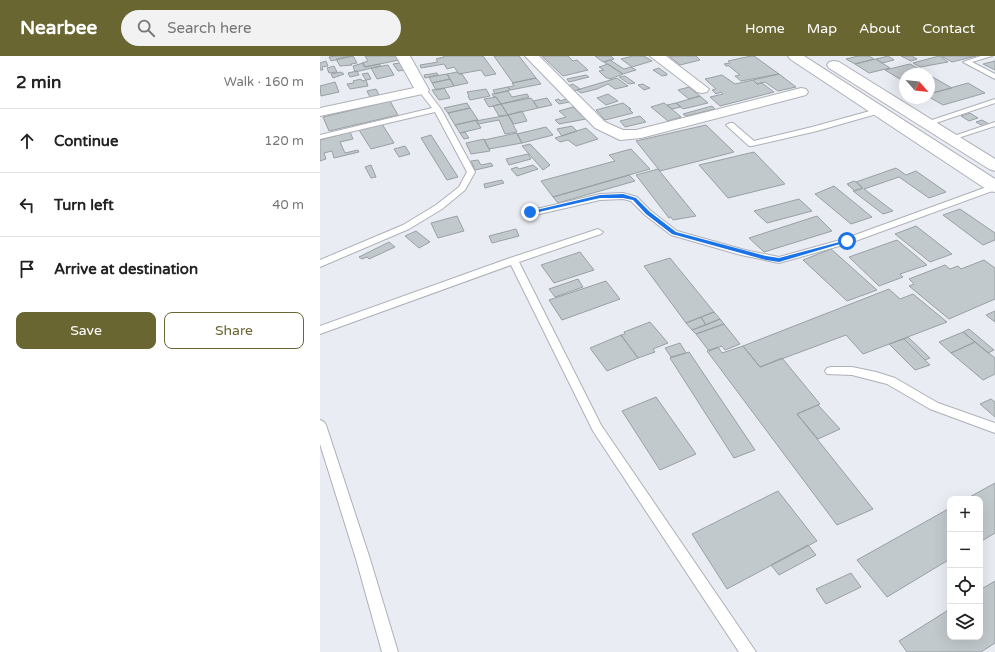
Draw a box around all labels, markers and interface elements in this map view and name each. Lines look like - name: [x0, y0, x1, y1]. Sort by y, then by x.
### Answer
- search box: [121, 10, 401, 46]
- text: Nearbee: [20, 17, 97, 39]
- icon: search: [135, 17, 157, 39]
- text: Search here: [167, 19, 252, 37]
- text: Home: [745, 20, 785, 37]
- text: Map: [807, 20, 837, 37]
- text: About: [859, 20, 901, 37]
- text: Contact: [923, 20, 975, 37]
- north arrow: [899, 68, 935, 104]
- text: 2 min: [16, 72, 61, 93]
- text: Walk · 160 m: [224, 74, 304, 90]
- icon: ahead: [16, 130, 38, 152]
- text: Continue: [54, 132, 118, 150]
- text: 120 m: [264, 133, 304, 149]
- icon: left: [16, 194, 38, 216]
- text: Turn left: [54, 196, 114, 214]
- text: 40 m: [272, 197, 304, 213]
- route end: [521, 203, 539, 221]
- route start: [838, 232, 856, 250]
- icon: arrive: [16, 258, 38, 280]
- text: Arrive at destination: [54, 260, 198, 278]
- button: Save: [16, 312, 156, 349]
- button: Share: [164, 312, 304, 349]
- map controls: [947, 496, 983, 640]
- button: +: [947, 496, 983, 532]
- button: −: [947, 532, 983, 568]
- button: locate: [947, 568, 983, 604]
- button: layers: [947, 604, 983, 640]

